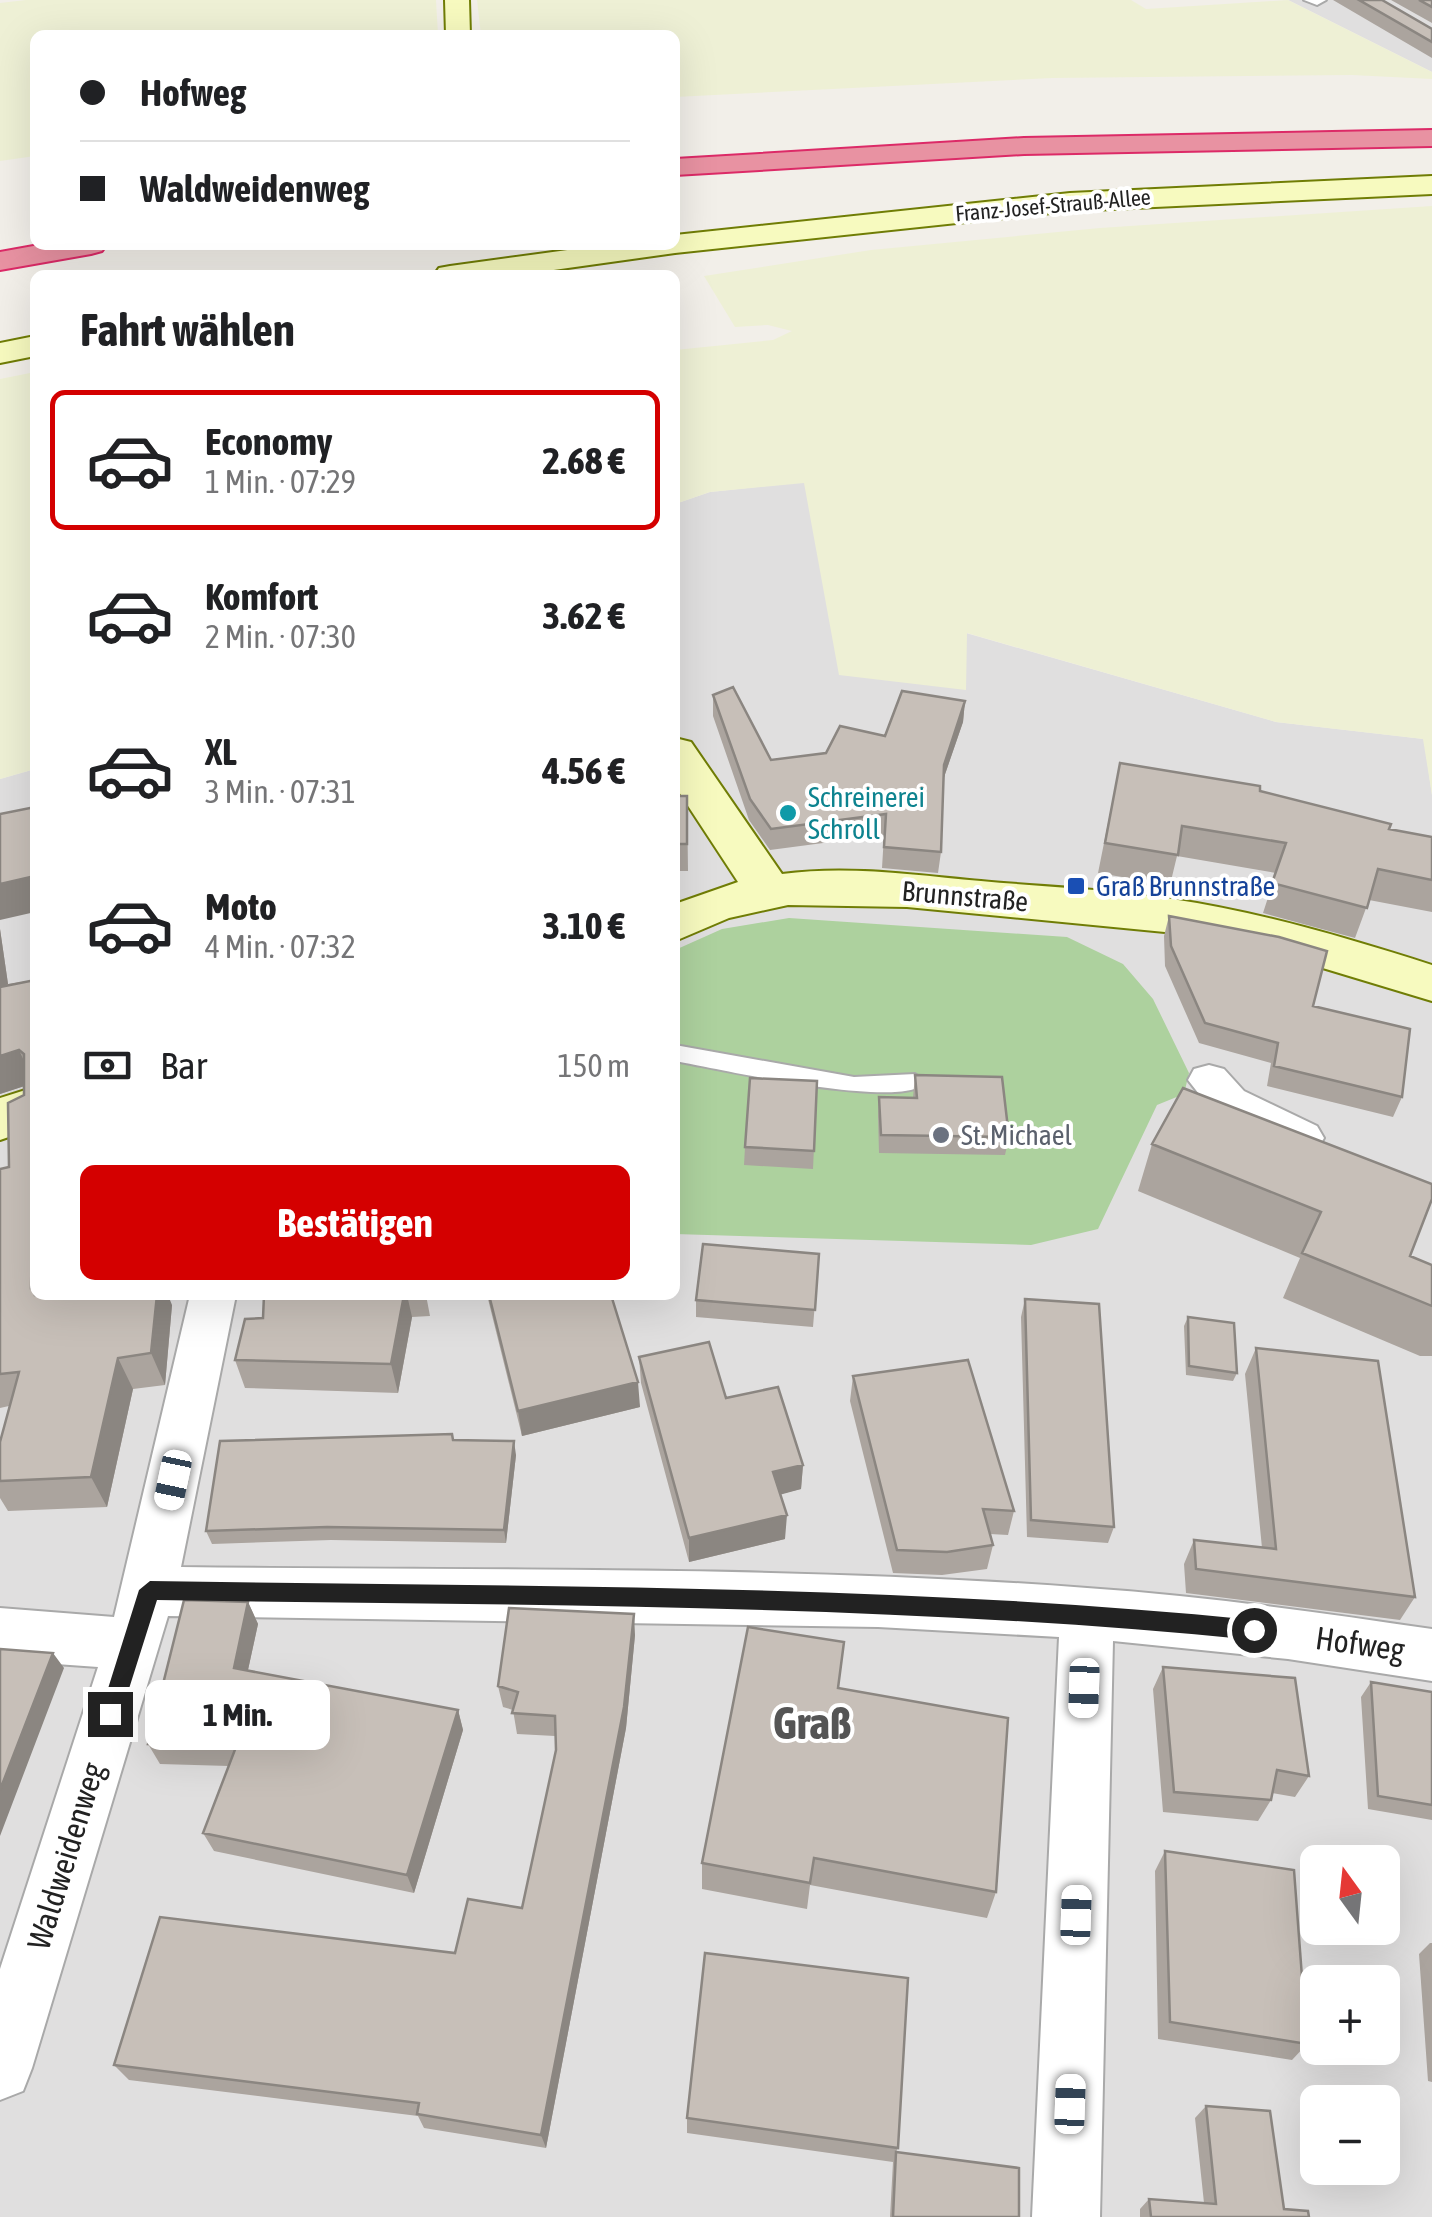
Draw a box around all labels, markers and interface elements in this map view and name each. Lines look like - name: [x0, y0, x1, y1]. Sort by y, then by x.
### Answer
- text: Hofweg: [140, 71, 246, 114]
- text: Waldweidenweg: [140, 167, 370, 210]
- street label: Franz-Josef-Strauß-Allee: [954, 184, 1152, 226]
- text: Fahrt wählen: [80, 304, 295, 356]
- icon: car: [85, 415, 175, 505]
- text: Economy: [205, 420, 332, 463]
- text: 2.68 €: [542, 439, 625, 482]
- text: 1 Min. · 07:29: [205, 463, 356, 500]
- icon: car: [85, 570, 175, 660]
- text: Komfort: [205, 575, 318, 618]
- text: 3.62 €: [542, 594, 625, 637]
- text: 2 Min. · 07:30: [205, 618, 356, 655]
- icon: car: [85, 725, 175, 815]
- text: XL: [205, 730, 237, 773]
- text: 4.56 €: [542, 749, 625, 792]
- text: 3 Min. · 07:31: [205, 773, 356, 810]
- place label: Schreinerei Schroll: [808, 781, 925, 845]
- marker: Schreinerei Schroll: [777, 802, 799, 824]
- place label: Graß Brunnstraße: [1096, 870, 1275, 902]
- street label: Brunnstraße: [900, 875, 1030, 917]
- marker: Graß Brunnstraße: [1065, 875, 1087, 897]
- icon: car: [85, 880, 175, 970]
- text: Moto: [205, 885, 277, 928]
- text: 3.10 €: [542, 904, 625, 947]
- text: 4 Min. · 07:32: [205, 928, 356, 965]
- icon: cash: [80, 1038, 135, 1093]
- text: Bar: [160, 1044, 207, 1087]
- text: 150 m: [557, 1047, 630, 1084]
- place label: St. Michael: [961, 1119, 1073, 1151]
- marker: St. Michael: [930, 1124, 952, 1146]
- button: Bestätigen: [80, 1165, 630, 1280]
- car: [152, 1448, 194, 1512]
- route start: [1232, 1608, 1277, 1653]
- street label: Hofweg: [1313, 1619, 1407, 1668]
- car: [1068, 1657, 1100, 1719]
- callout: 1 Min.: [145, 1679, 330, 1749]
- route end: [88, 1692, 133, 1737]
- text: 1 Min.: [203, 1696, 272, 1733]
- district label: Graß: [773, 1697, 851, 1749]
- street label: Waldweidenweg: [20, 1758, 112, 1954]
- north arrow: [1300, 1845, 1400, 1945]
- map controls: [1300, 1845, 1400, 2185]
- car: [1060, 1884, 1092, 1946]
- button: +: [1300, 1965, 1400, 2065]
- car: [1054, 2073, 1086, 2135]
- button: −: [1300, 2085, 1400, 2185]

